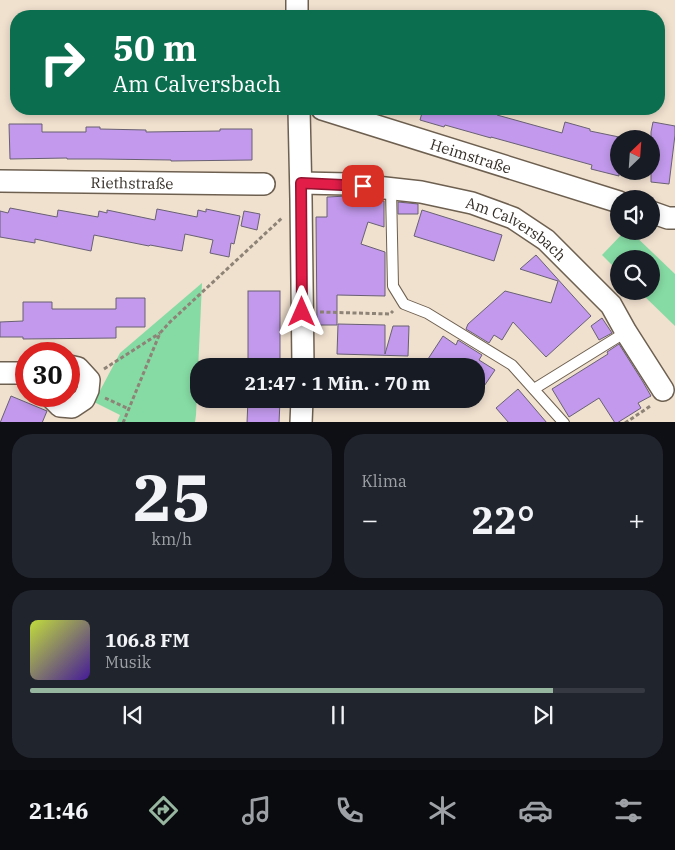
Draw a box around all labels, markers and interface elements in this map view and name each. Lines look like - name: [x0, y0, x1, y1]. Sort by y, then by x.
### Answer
- text: 50 m: [113, 25, 197, 71]
- icon: right: [30, 30, 95, 95]
- text: Am Calversbach: [113, 69, 281, 98]
- north arrow: [610, 130, 660, 180]
- map controls: [610, 130, 660, 300]
- street label: Heimstraße: [428, 134, 514, 177]
- pin: [342, 165, 384, 207]
- icon: arrive: [349, 172, 377, 200]
- street label: Riethstraße: [91, 173, 173, 192]
- button: sound: [610, 190, 660, 240]
- street label: Am Calversbach: [464, 192, 571, 265]
- button: search: [610, 250, 660, 300]
- position arrow: [275, 285, 327, 337]
- speed limit sign: 30: [15, 342, 80, 407]
- text: 21:47 · 1 Min. · 70 m: [245, 371, 430, 395]
- text: 25: [133, 454, 211, 539]
- text: Klima: [362, 471, 407, 491]
- text: 22°: [472, 495, 535, 544]
- text: −: [362, 501, 378, 538]
- text: +: [628, 501, 645, 538]
- text: km/h: [152, 529, 192, 549]
- text: 106.8 FM: [105, 628, 190, 652]
- text: Musik: [105, 652, 151, 672]
- icon: previous: [119, 701, 147, 729]
- icon: pause: [324, 701, 352, 729]
- icon: next: [529, 701, 557, 729]
- icon: directions: [146, 793, 181, 828]
- icon: music: [239, 793, 274, 828]
- icon: phone: [332, 793, 367, 828]
- icon: climate: [425, 793, 460, 828]
- icon: car: [518, 793, 553, 828]
- icon: filters: [611, 793, 646, 828]
- text: 21:46: [29, 796, 88, 825]

